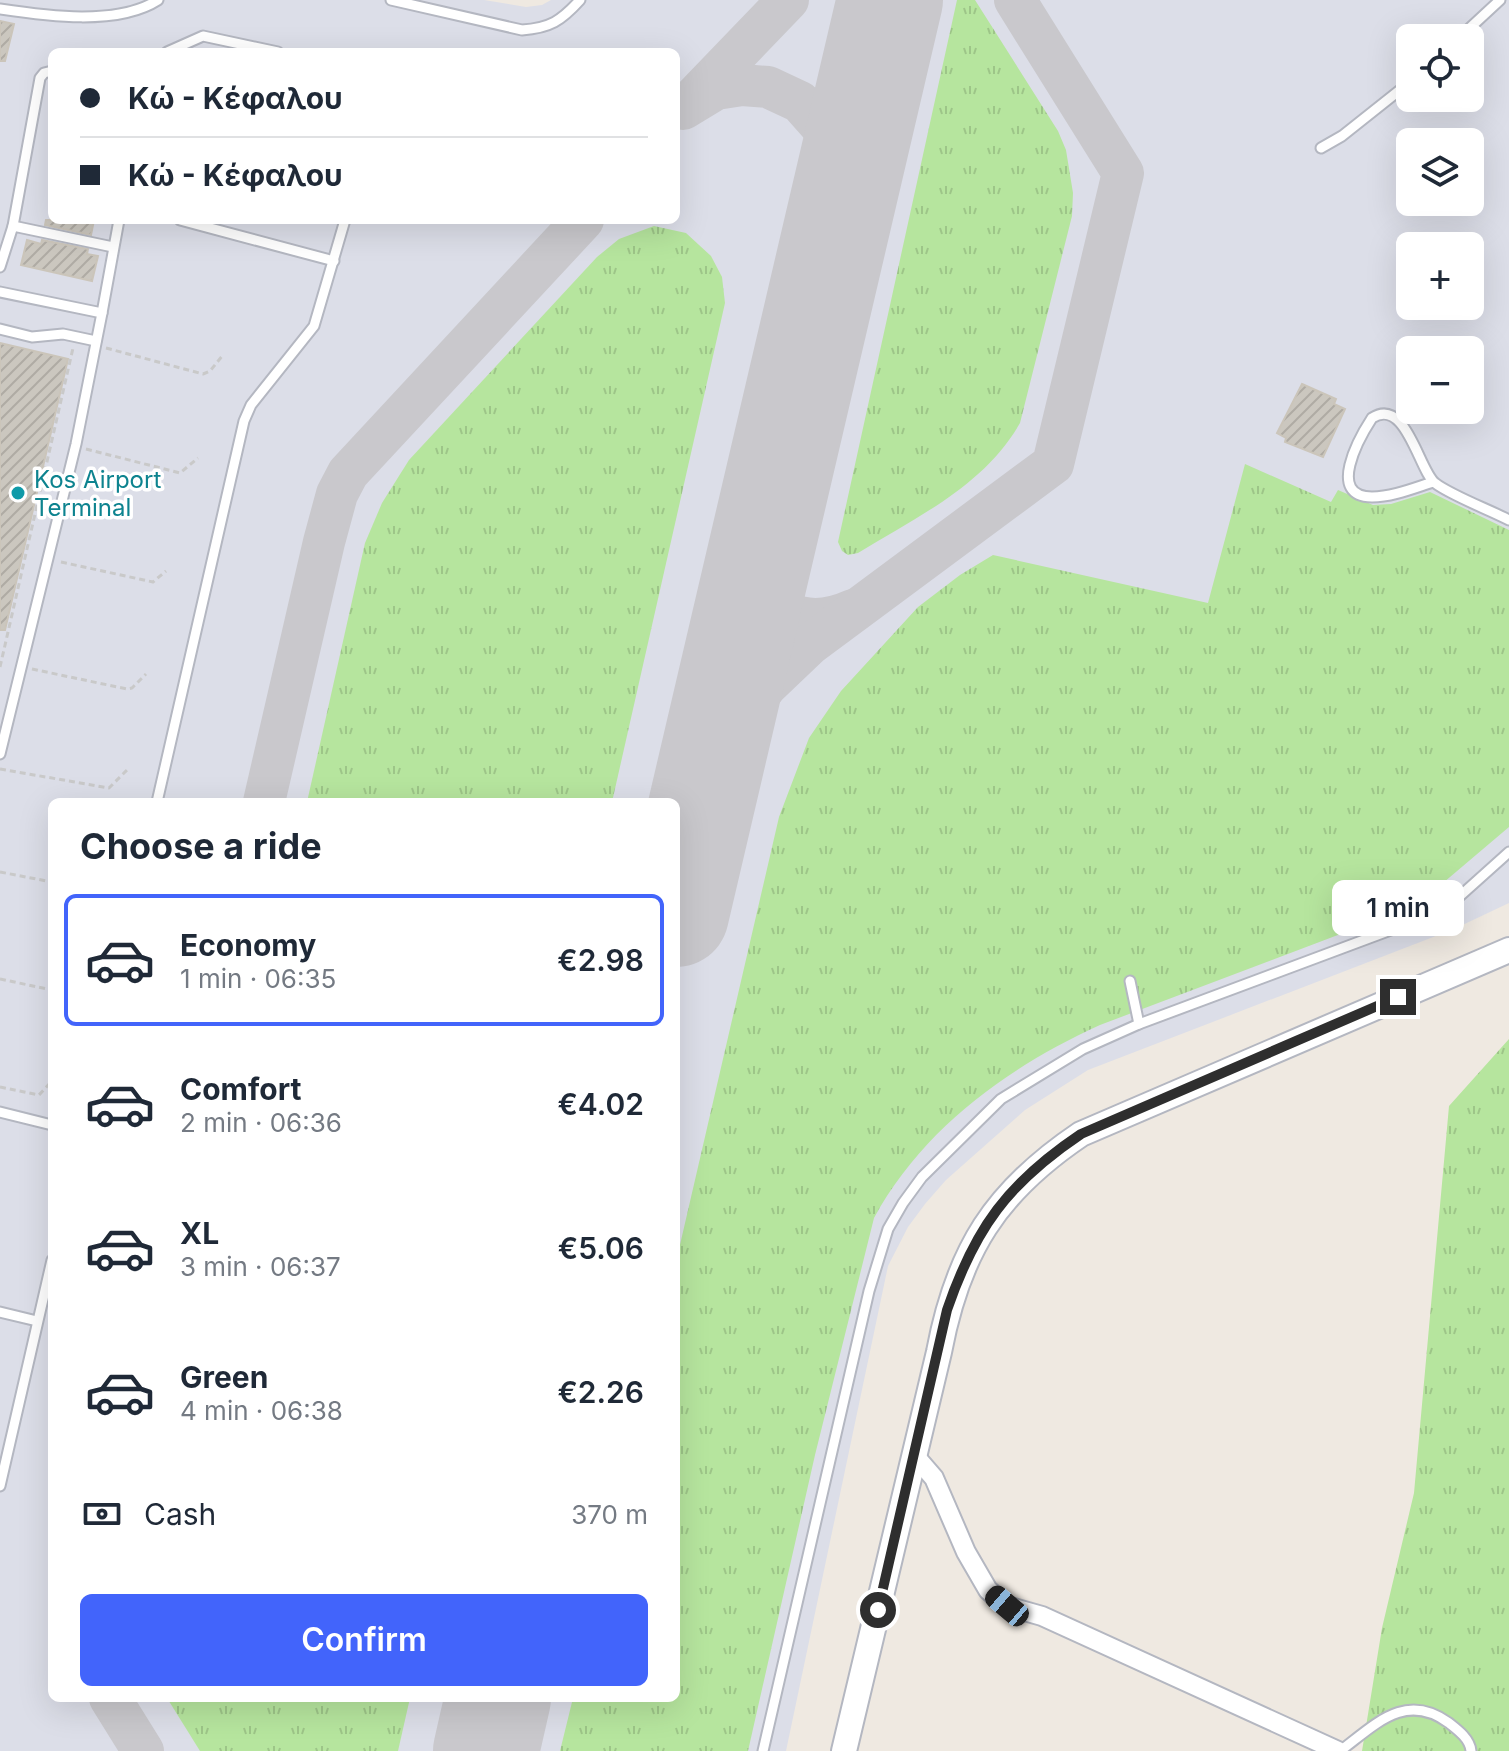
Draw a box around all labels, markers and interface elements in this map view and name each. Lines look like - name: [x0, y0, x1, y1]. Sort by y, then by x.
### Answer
- map controls: [1396, 24, 1484, 424]
- button: locate: [1396, 24, 1484, 112]
- text: Κώ - Κέφαλου: [128, 80, 343, 116]
- button: layers: [1396, 128, 1484, 216]
- text: Κώ - Κέφαλου: [128, 157, 343, 193]
- button: +: [1396, 232, 1484, 320]
- button: −: [1396, 336, 1484, 424]
- place label: Kos Airport Terminal: [34, 465, 161, 522]
- marker: Kos Airport Terminal: [9, 484, 27, 502]
- text: Choose a ride: [80, 824, 322, 868]
- callout: 1 min: [1332, 881, 1464, 937]
- text: 1 min: [1366, 892, 1430, 923]
- icon: car: [84, 924, 156, 996]
- text: Economy: [180, 927, 316, 963]
- text: €2.98: [557, 942, 644, 978]
- text: 1 min · 06:35: [180, 963, 336, 994]
- route end: [1380, 979, 1416, 1015]
- icon: car: [84, 1068, 156, 1140]
- text: Comfort: [180, 1071, 301, 1107]
- text: €4.02: [557, 1086, 644, 1122]
- text: 2 min · 06:36: [180, 1107, 342, 1138]
- icon: car: [84, 1212, 156, 1284]
- text: XL: [180, 1215, 219, 1251]
- text: €5.06: [558, 1230, 644, 1266]
- text: 3 min · 06:37: [180, 1251, 341, 1282]
- icon: car: [84, 1356, 156, 1428]
- text: Green: [180, 1359, 268, 1395]
- text: €2.26: [558, 1374, 644, 1410]
- text: 4 min · 06:38: [180, 1395, 343, 1426]
- icon: cash: [80, 1492, 124, 1536]
- text: Cash: [144, 1496, 216, 1532]
- text: 370 m: [571, 1499, 648, 1530]
- car: [981, 1581, 1033, 1631]
- route start: [860, 1592, 896, 1628]
- button: Confirm: [80, 1594, 648, 1686]

